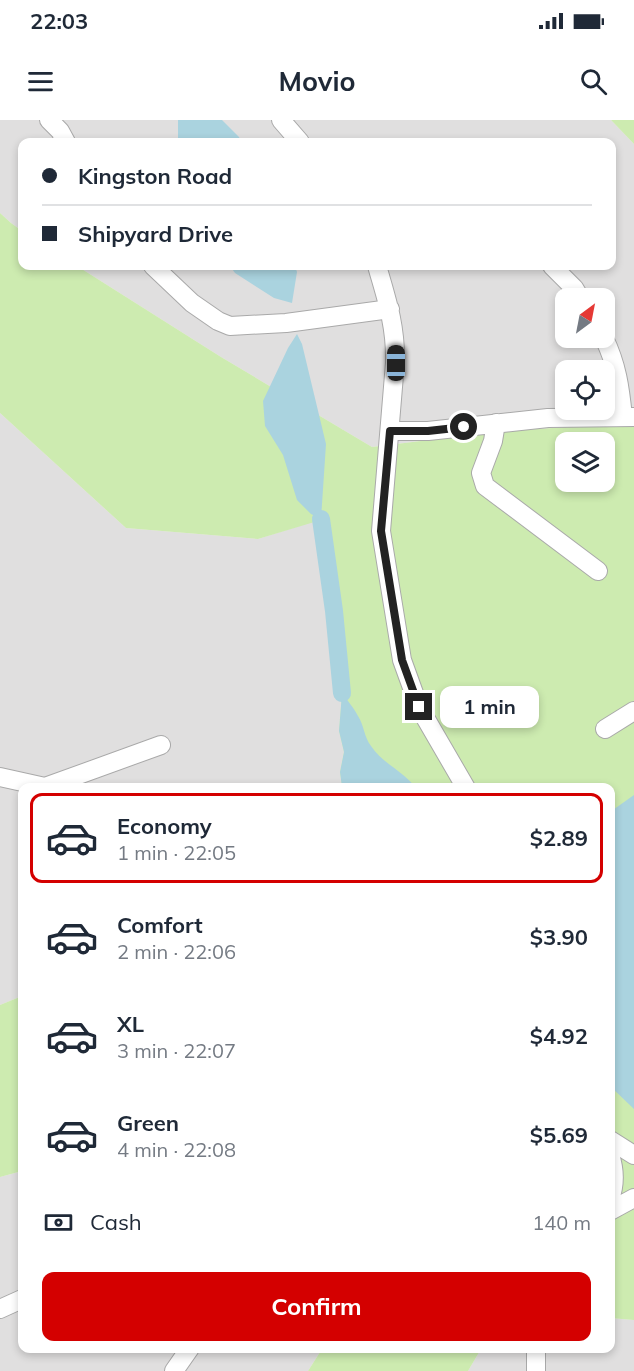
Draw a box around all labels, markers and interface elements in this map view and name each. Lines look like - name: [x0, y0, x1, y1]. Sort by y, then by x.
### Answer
- text: 22:03: [30, 7, 88, 35]
- text: Movio: [279, 64, 355, 98]
- icon: menu: [24, 65, 57, 98]
- icon: search: [577, 65, 610, 98]
- text: Kingston Road: [78, 162, 232, 190]
- text: Shipyard Drive: [78, 220, 233, 248]
- north arrow: [555, 288, 615, 348]
- map controls: [555, 288, 615, 492]
- car: [387, 345, 405, 381]
- button: locate: [555, 360, 615, 420]
- route start: [450, 413, 477, 440]
- button: layers: [555, 432, 615, 492]
- callout: 1 min: [440, 686, 539, 728]
- route end: [405, 693, 432, 720]
- text: 1 min: [463, 694, 516, 719]
- icon: car: [45, 811, 99, 865]
- text: Economy: [117, 812, 212, 840]
- text: $2.89: [530, 824, 588, 852]
- text: 1 min · 22:05: [117, 840, 236, 865]
- icon: car: [45, 910, 99, 964]
- text: Comfort: [117, 911, 203, 939]
- text: $3.90: [530, 923, 588, 951]
- text: 2 min · 22:06: [117, 939, 236, 964]
- icon: car: [45, 1009, 99, 1063]
- text: XL: [117, 1010, 144, 1038]
- text: $4.92: [530, 1022, 588, 1050]
- text: 3 min · 22:07: [117, 1038, 236, 1063]
- icon: car: [45, 1108, 99, 1162]
- text: Green: [117, 1109, 179, 1137]
- text: $5.69: [530, 1121, 588, 1149]
- text: 4 min · 22:08: [117, 1137, 236, 1162]
- icon: cash: [42, 1206, 75, 1239]
- text: Cash: [90, 1208, 142, 1236]
- text: 140 m: [532, 1210, 591, 1235]
- button: Confirm: [42, 1272, 591, 1341]

